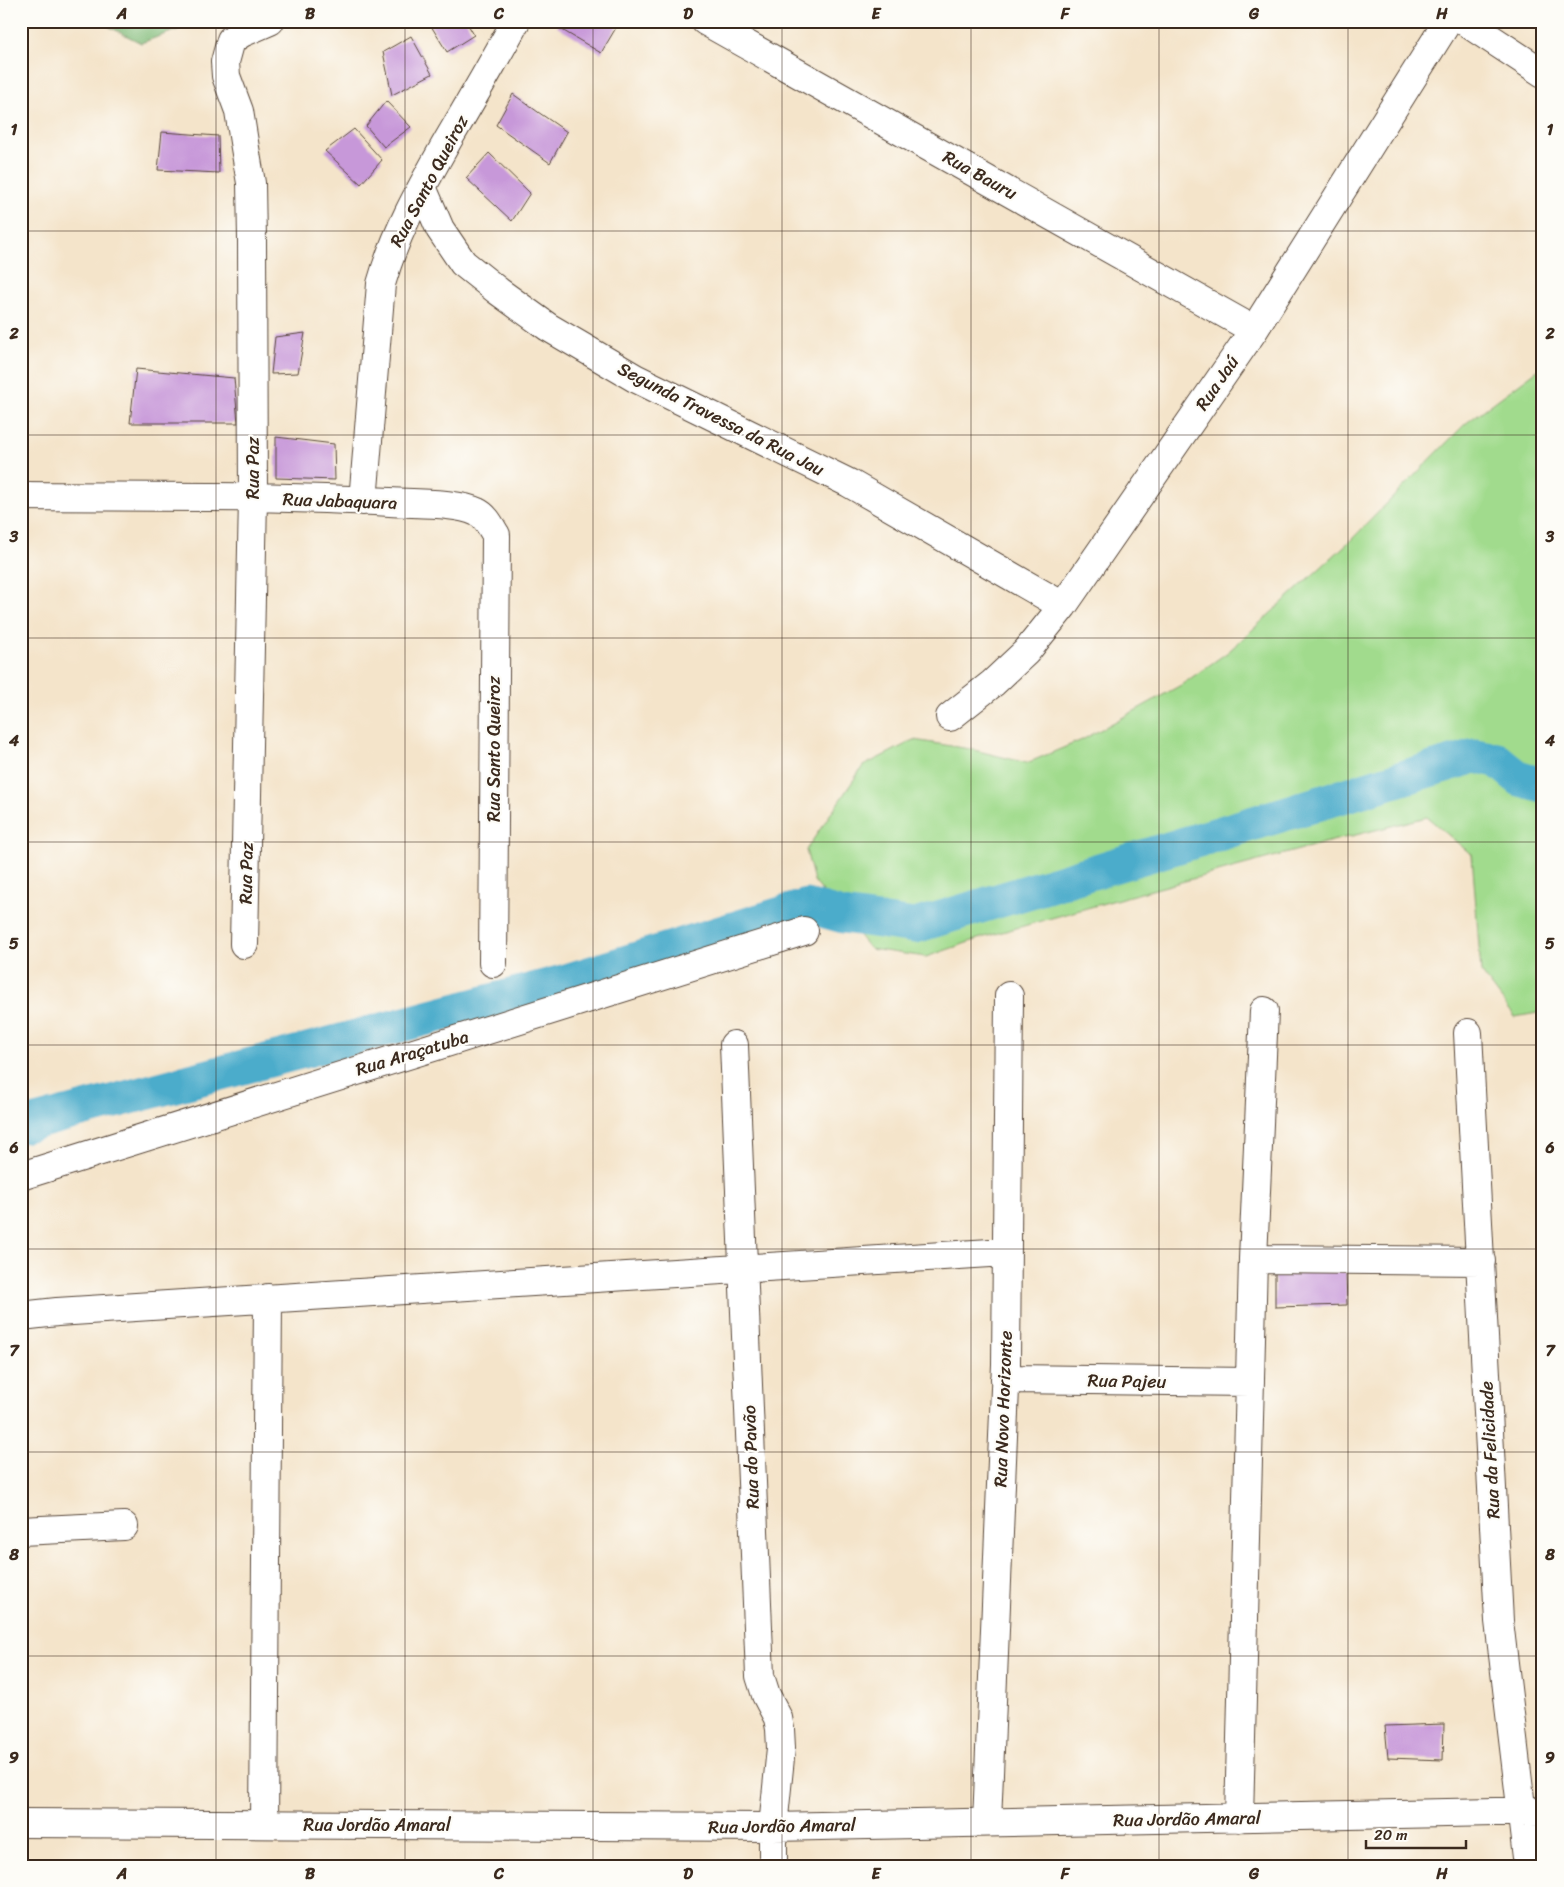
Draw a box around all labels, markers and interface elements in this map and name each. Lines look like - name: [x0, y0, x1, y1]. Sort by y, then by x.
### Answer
- text: A: [116, 0, 127, 28]
- text: B: [305, 0, 316, 28]
- text: C: [493, 0, 505, 28]
- text: D: [683, 0, 693, 28]
- text: E: [872, 0, 882, 28]
- text: F: [1060, 0, 1071, 28]
- text: G: [1248, 0, 1260, 28]
- text: H: [1435, 0, 1448, 28]
- street label: Rua Santo Queiroz: [381, 109, 478, 253]
- text: 1: [11, 115, 18, 144]
- text: 1: [1547, 115, 1554, 144]
- street label: Rua Bauru: [937, 141, 1024, 209]
- text: 2: [8, 319, 19, 348]
- text: 2: [1544, 319, 1555, 348]
- street label: Rua Jaú: [1187, 348, 1248, 417]
- street label: Segunda Travessa da Rua Jau: [612, 353, 830, 485]
- street label: Rua Paz: [237, 436, 269, 499]
- street label: Rua Jabaquara: [282, 483, 398, 519]
- text: 3: [9, 522, 19, 551]
- text: 3: [1545, 522, 1555, 551]
- street label: Rua Santo Queiroz: [478, 676, 510, 822]
- text: 4: [8, 726, 19, 755]
- text: 4: [1544, 726, 1555, 755]
- street label: Rua Paz: [229, 841, 263, 905]
- text: 5: [9, 929, 19, 958]
- text: 5: [1545, 929, 1555, 958]
- street label: Rua Araçatuba: [352, 1021, 472, 1085]
- text: 6: [8, 1133, 19, 1162]
- text: 6: [1544, 1133, 1555, 1162]
- street label: Rua Novo Horizonte: [984, 1330, 1022, 1488]
- text: 7: [9, 1336, 20, 1365]
- text: 7: [1545, 1336, 1556, 1365]
- street label: Rua Pajeu: [1087, 1364, 1167, 1398]
- street label: Rua da Felicidade: [1470, 1380, 1510, 1520]
- street label: Rua do Pavão: [733, 1405, 769, 1509]
- text: 8: [8, 1540, 19, 1569]
- text: 8: [1544, 1540, 1555, 1569]
- text: 9: [9, 1743, 19, 1772]
- text: 9: [1545, 1743, 1555, 1772]
- street label: Rua Jordão Amaral: [1113, 1802, 1262, 1836]
- street label: Rua Jordão Amaral: [303, 1809, 452, 1841]
- street label: Rua Jordão Amaral: [708, 1809, 857, 1843]
- scale bar: [1366, 1817, 1466, 1849]
- text: 20 m: [1374, 1822, 1408, 1848]
- text: A: [116, 1859, 127, 1887]
- text: B: [305, 1859, 316, 1887]
- text: C: [493, 1859, 505, 1887]
- text: D: [683, 1859, 693, 1887]
- text: E: [872, 1859, 882, 1887]
- text: F: [1060, 1859, 1071, 1887]
- text: G: [1248, 1859, 1260, 1887]
- text: H: [1435, 1859, 1448, 1887]

